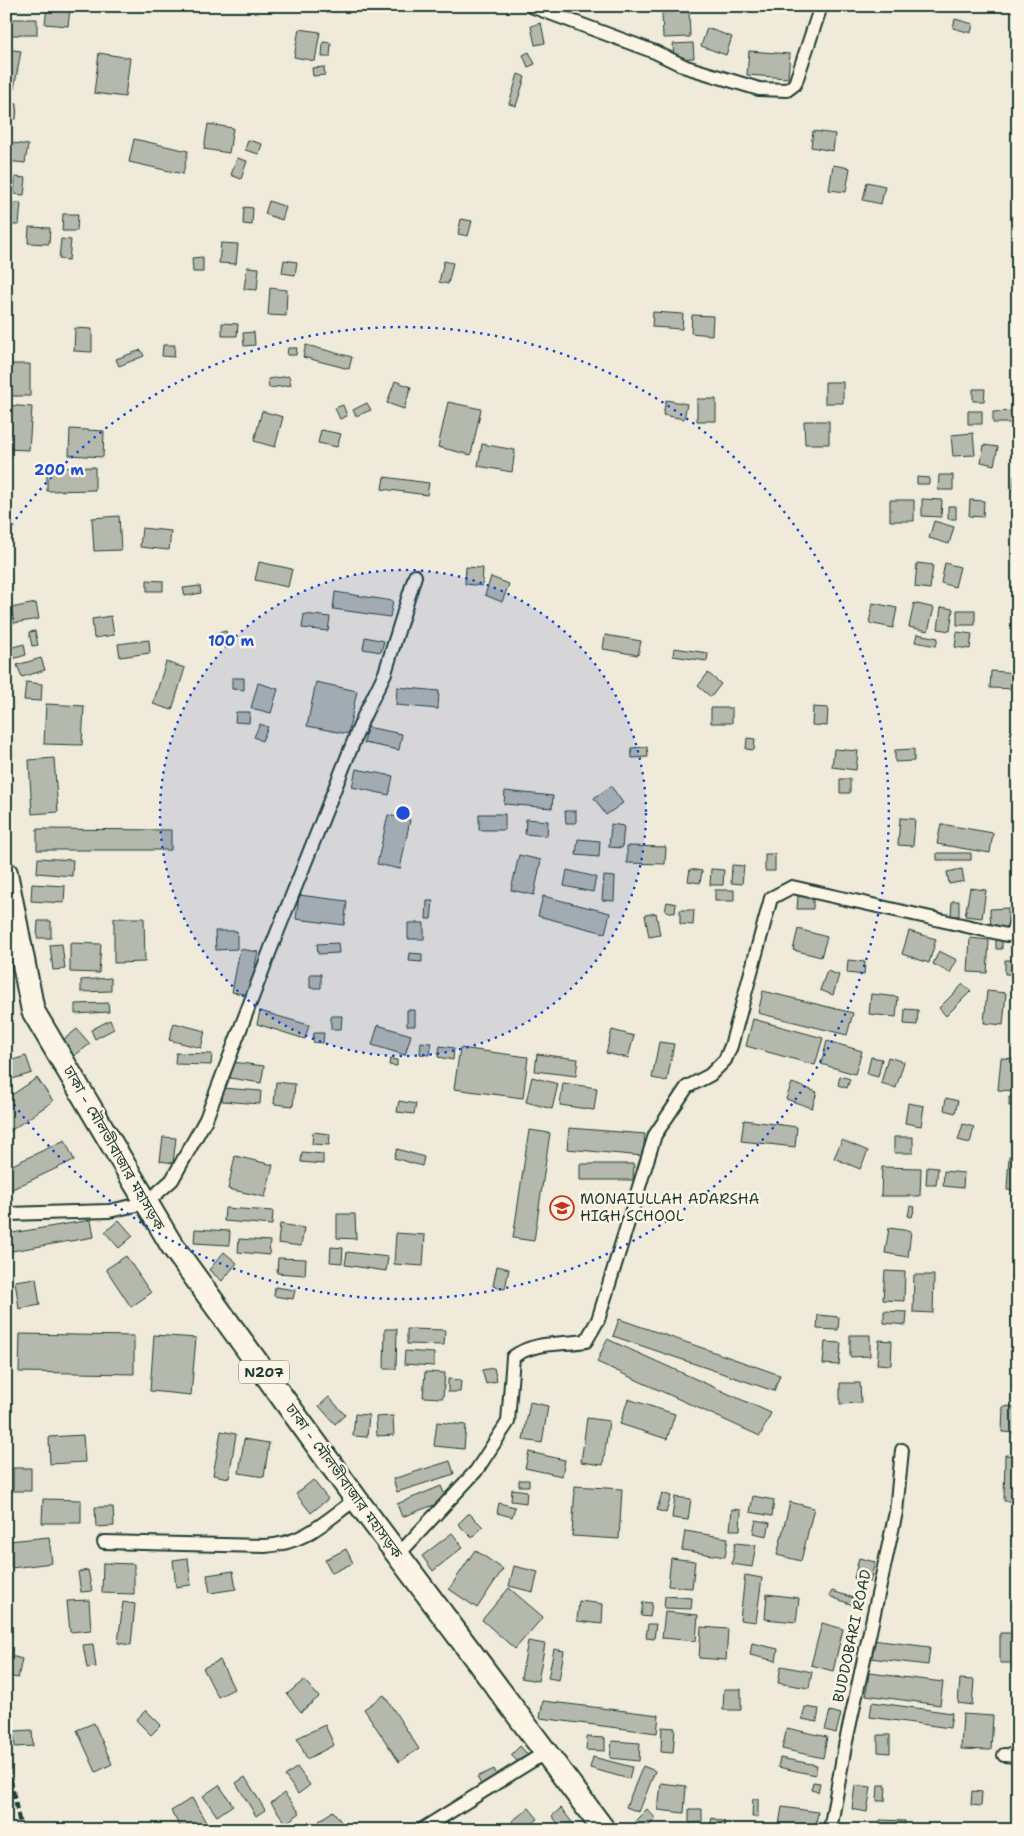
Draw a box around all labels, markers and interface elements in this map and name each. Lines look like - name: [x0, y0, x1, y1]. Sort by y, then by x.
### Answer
- text: 200 m: [34, 460, 84, 480]
- text: 100 m: [208, 631, 254, 651]
- centre of rings: [394, 804, 412, 822]
- street label: ঢাকা - মৌলভীবাজার মহাসড়ক: [58, 1061, 170, 1235]
- place label: MONAIULLAH ADARSHA HIGH SCHOOL: [580, 1189, 759, 1226]
- school or university icon: MONAIULLAH ADARSHA HIGH SCHOOL: [549, 1195, 575, 1221]
- road number: N207: [239, 1360, 289, 1384]
- street label: ঢাকা - মৌলভীবাজার মহাসড়ক: [280, 1399, 408, 1563]
- street label: BUDDOBARI ROAD: [828, 1568, 876, 1704]

